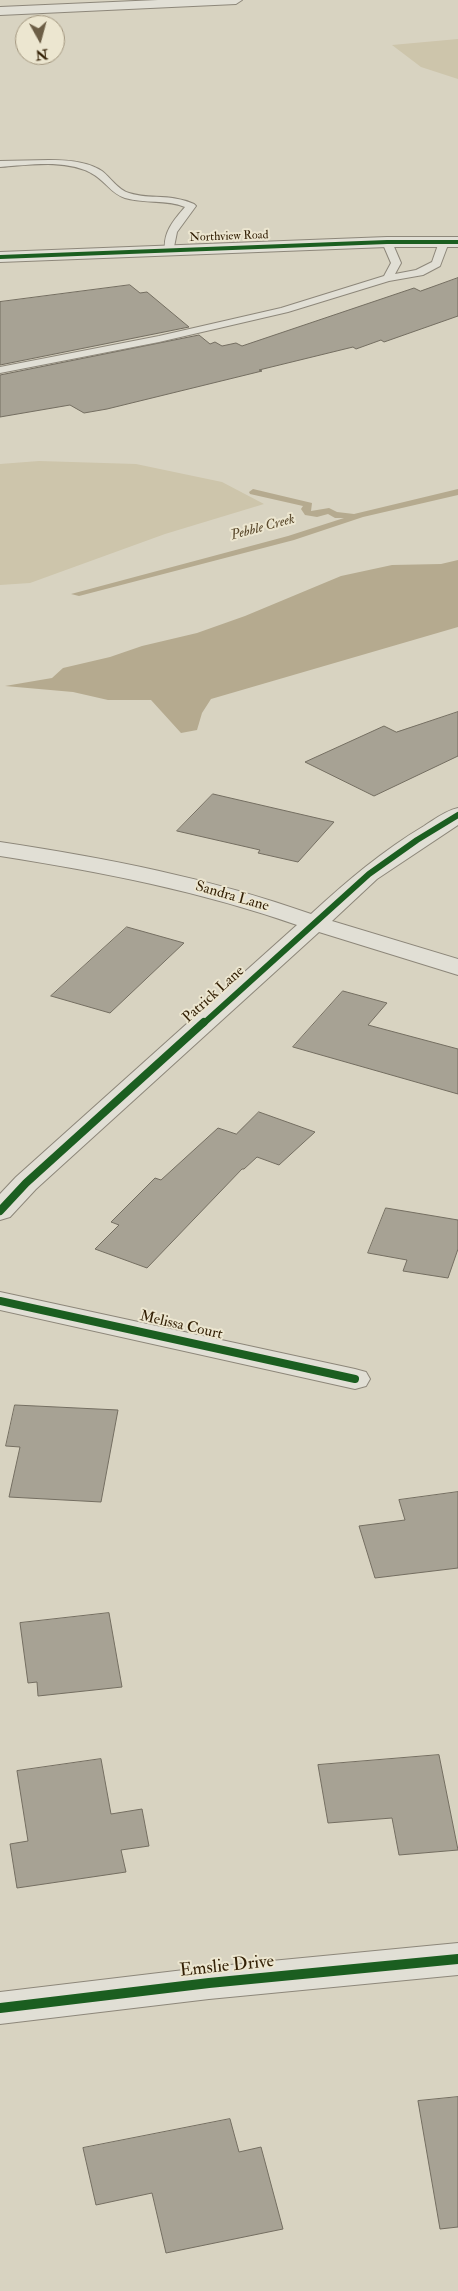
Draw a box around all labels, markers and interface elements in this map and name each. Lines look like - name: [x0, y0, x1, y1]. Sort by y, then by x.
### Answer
- north arrow: [15, 15, 65, 65]
- text: N: [35, 45, 49, 64]
- street label: Northview Road: [189, 228, 269, 246]
- water label: Pebble Creek: [229, 511, 297, 545]
- street label: Sandra Lane: [193, 878, 271, 916]
- street label: Patrick Lane: [180, 963, 248, 1027]
- street label: Melissa Court: [138, 1308, 224, 1344]
- street label: Emslie Drive: [179, 1951, 275, 1983]

